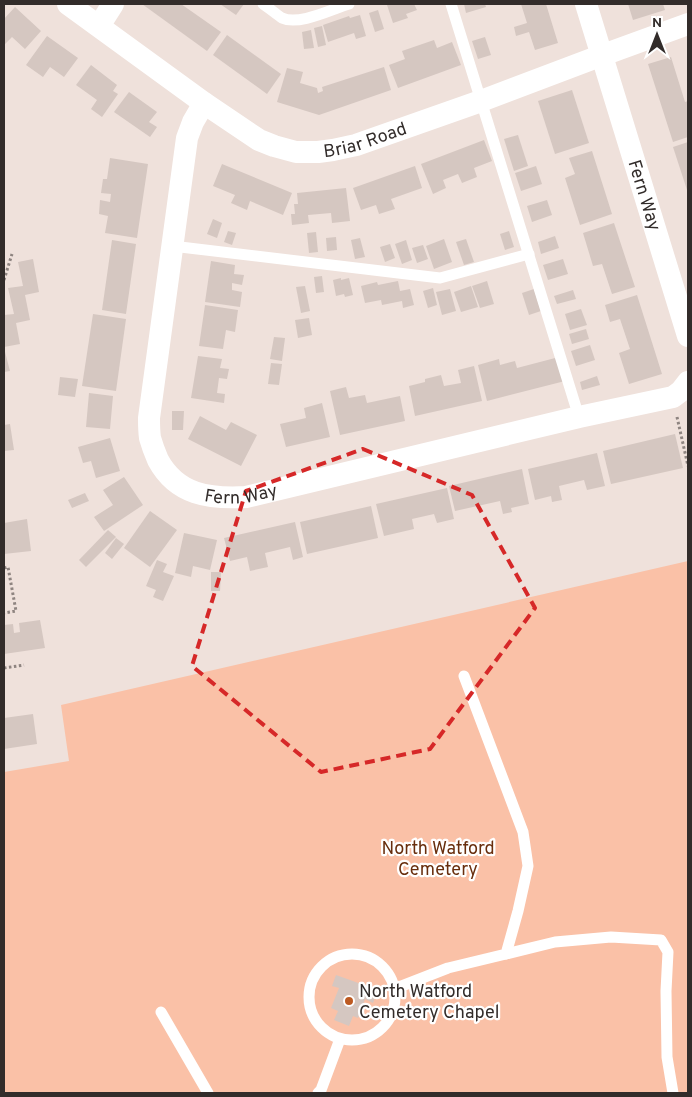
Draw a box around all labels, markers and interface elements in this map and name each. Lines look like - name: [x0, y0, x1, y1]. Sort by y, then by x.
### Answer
- north arrow: [632, 10, 682, 60]
- text: N: [652, 15, 662, 32]
- street label: Briar Road: [322, 118, 410, 164]
- street label: Fern Way: [622, 157, 665, 234]
- street label: Fern Way: [203, 480, 280, 510]
- park label: North Watford Cemetery: [381, 838, 495, 882]
- place label: North Watford Cemetery Chapel: [359, 981, 499, 1025]
- marker: North Watford Cemetery Chapel: [343, 995, 355, 1007]

